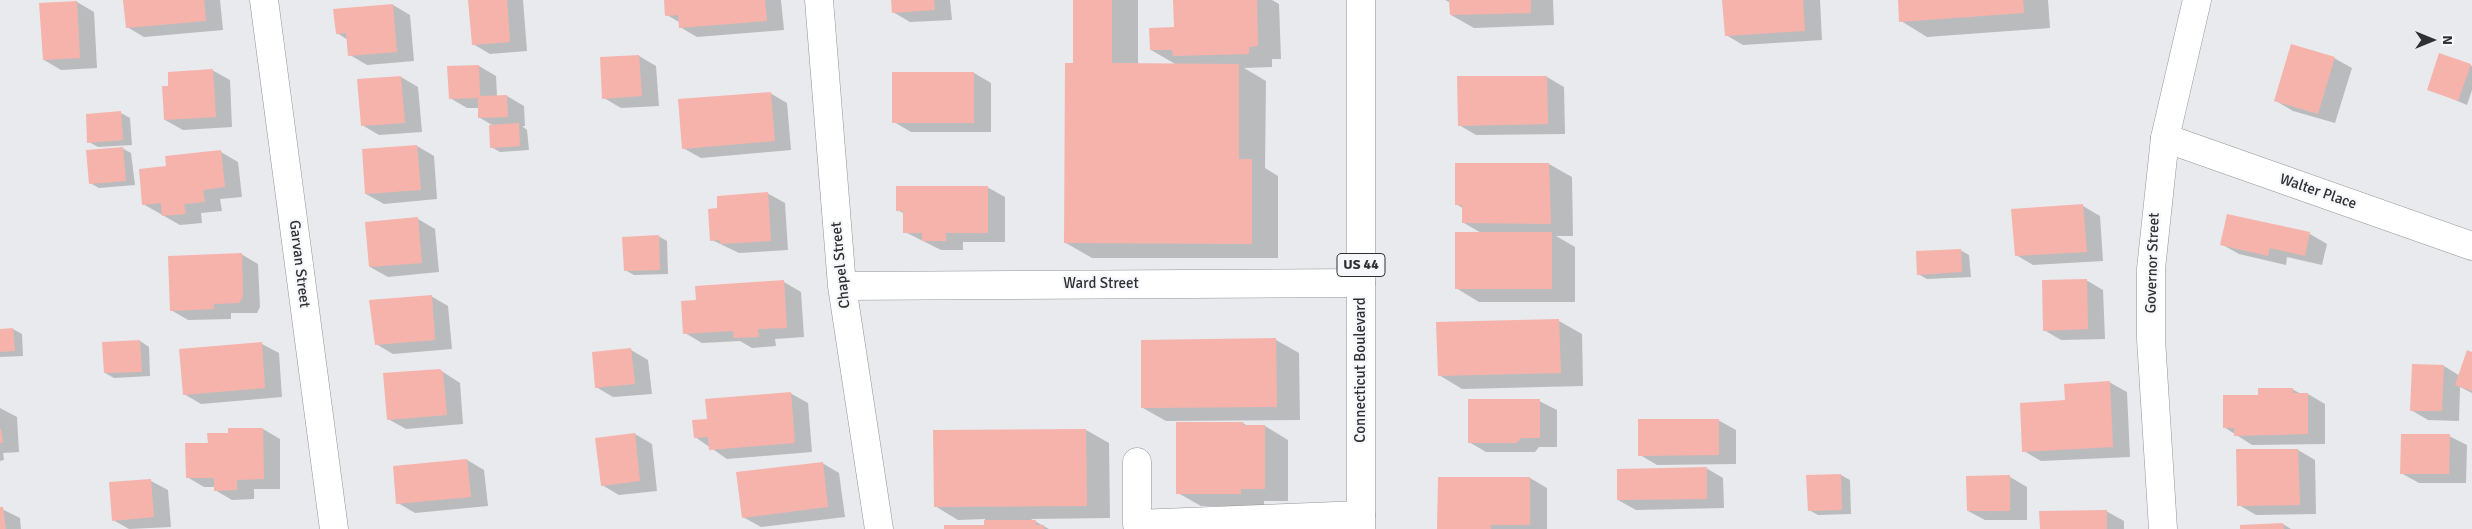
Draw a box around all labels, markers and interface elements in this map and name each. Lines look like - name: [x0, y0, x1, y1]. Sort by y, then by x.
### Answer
- north arrow: [2407, 15, 2457, 65]
- text: N: [2439, 35, 2456, 45]
- street label: Walter Place: [2277, 170, 2359, 214]
- street label: Governor Street: [2142, 212, 2164, 314]
- street label: Garvan Street: [285, 219, 313, 309]
- street label: Chapel Street: [827, 221, 855, 309]
- road number: US 44: [1337, 254, 1385, 276]
- street label: Ward Street: [1063, 275, 1139, 293]
- street label: Connecticut Boulevard: [1352, 297, 1370, 443]

